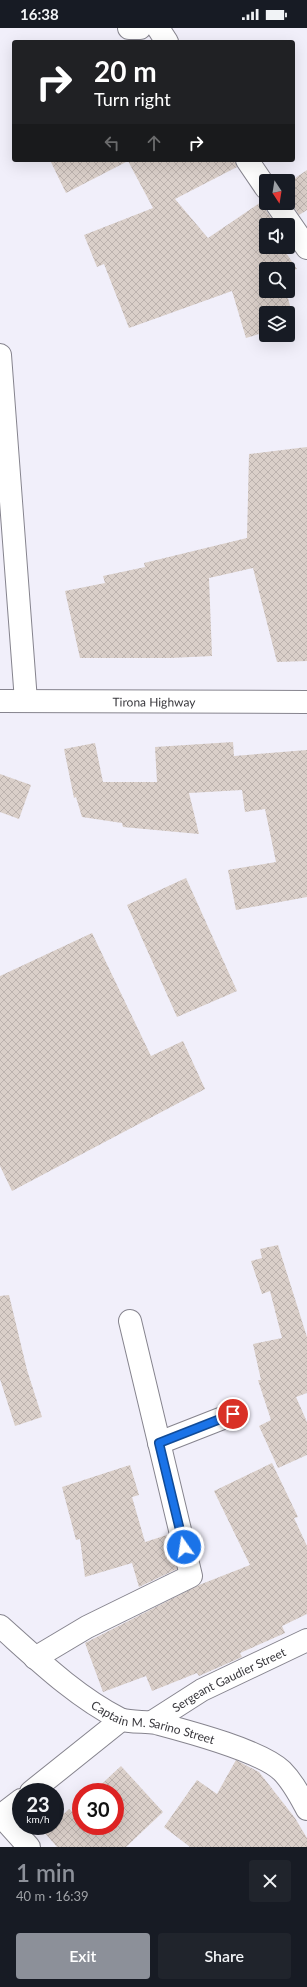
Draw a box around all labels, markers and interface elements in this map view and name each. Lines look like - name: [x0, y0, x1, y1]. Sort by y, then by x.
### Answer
- text: 16:38: [20, 5, 59, 23]
- text: 20 m: [94, 54, 157, 88]
- icon: right: [28, 56, 80, 108]
- text: Turn right: [94, 88, 171, 110]
- icon: left: [101, 132, 123, 154]
- icon: ahead: [143, 132, 165, 154]
- icon: right: [185, 132, 207, 154]
- north arrow: [259, 174, 295, 210]
- map controls: [259, 174, 295, 342]
- button: sound: [259, 218, 295, 254]
- button: search: [259, 262, 295, 298]
- button: layers: [259, 306, 295, 342]
- street label: Tirona Highway: [113, 694, 196, 709]
- pin: [216, 1397, 250, 1431]
- icon: arrive: [222, 1403, 244, 1425]
- position arrow: [163, 1526, 205, 1568]
- street label: Sergeant Gaudier Street: [169, 1644, 288, 1715]
- street label: Captain M. Sarino Street: [89, 1697, 217, 1747]
- speed limit sign: 30: [72, 1783, 124, 1835]
- text: 23: [26, 1792, 50, 1816]
- text: km/h: [26, 1813, 50, 1825]
- text: 1 min: [16, 1858, 75, 1887]
- button: close: [249, 1860, 291, 1902]
- text: 40 m · 16:39: [16, 1888, 89, 1904]
- button: Exit: [16, 1933, 150, 1979]
- button: Share: [158, 1933, 291, 1979]

